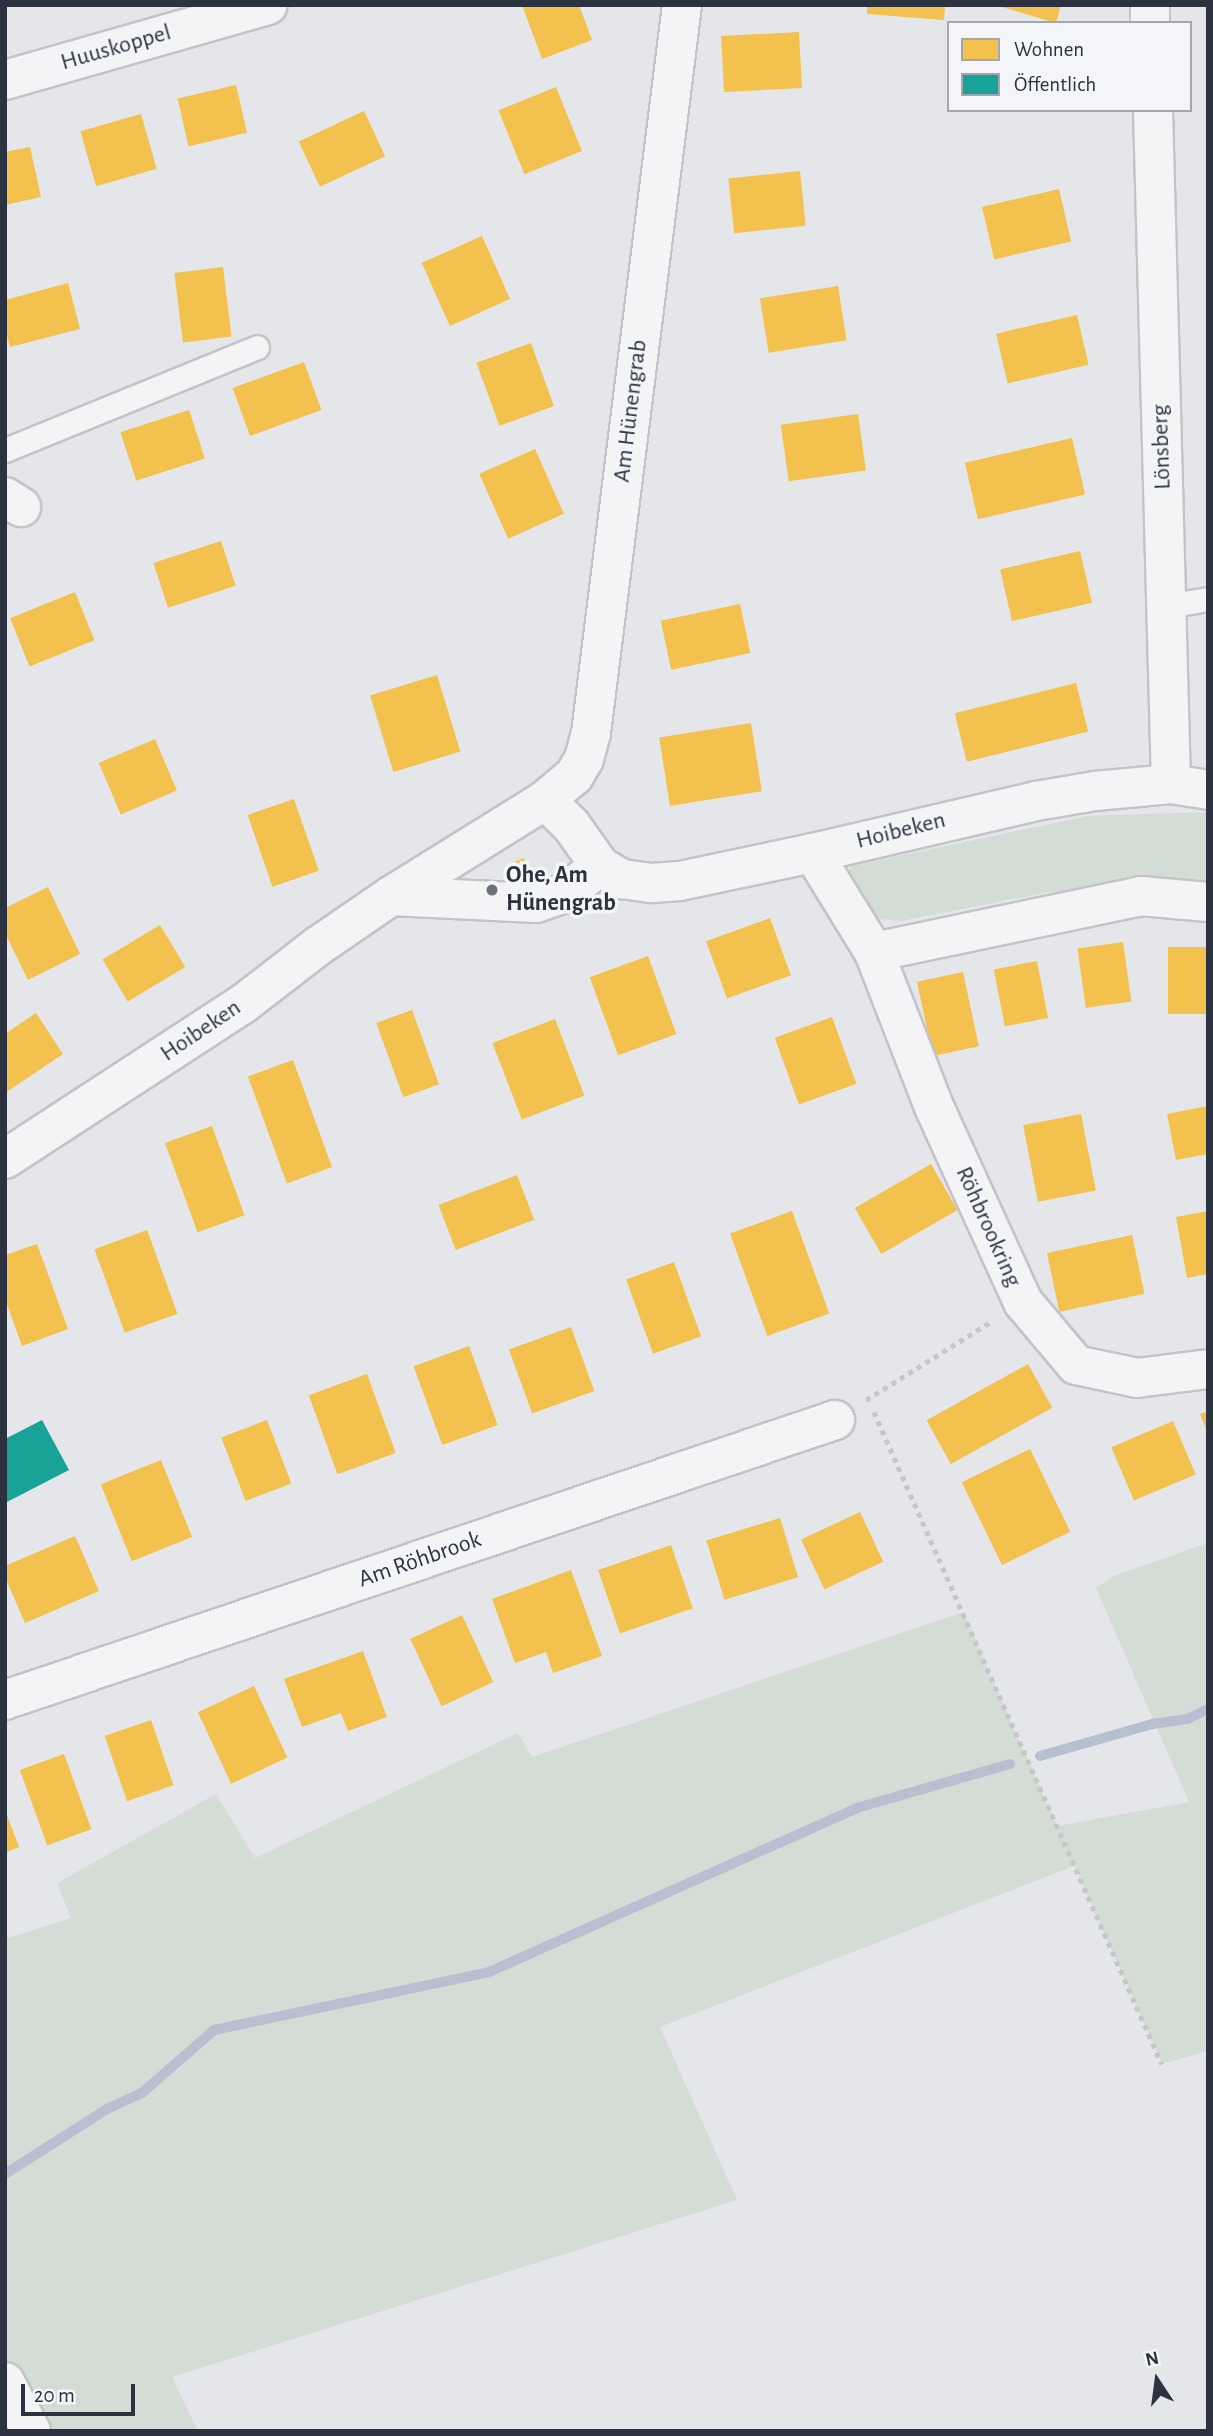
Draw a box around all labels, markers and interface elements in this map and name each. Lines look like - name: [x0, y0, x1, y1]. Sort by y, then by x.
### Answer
- street label: Huuskoppel: [58, 19, 174, 77]
- legend: [947, 21, 1192, 112]
- text: Wohnen: [1014, 39, 1084, 60]
- text: Öffentlich: [1014, 74, 1096, 95]
- street label: Am Hünengrab: [608, 338, 654, 484]
- street label: Lönsberg: [1146, 404, 1178, 490]
- street label: Hoibeken: [853, 806, 949, 856]
- place label: Ohe, Am Hünengrab: [506, 862, 616, 918]
- marker: Ohe, Am Hünengrab: [484, 882, 500, 898]
- street label: Hoibeken: [155, 994, 247, 1068]
- street label: Röhbrookring: [949, 1162, 1027, 1292]
- street label: Am Röhbrook: [355, 1526, 485, 1594]
- north arrow: [1122, 2345, 1192, 2415]
- text: N: [1144, 2348, 1161, 2370]
- scale bar: [24, 2370, 138, 2414]
- text: 20 m: [34, 2385, 75, 2406]

